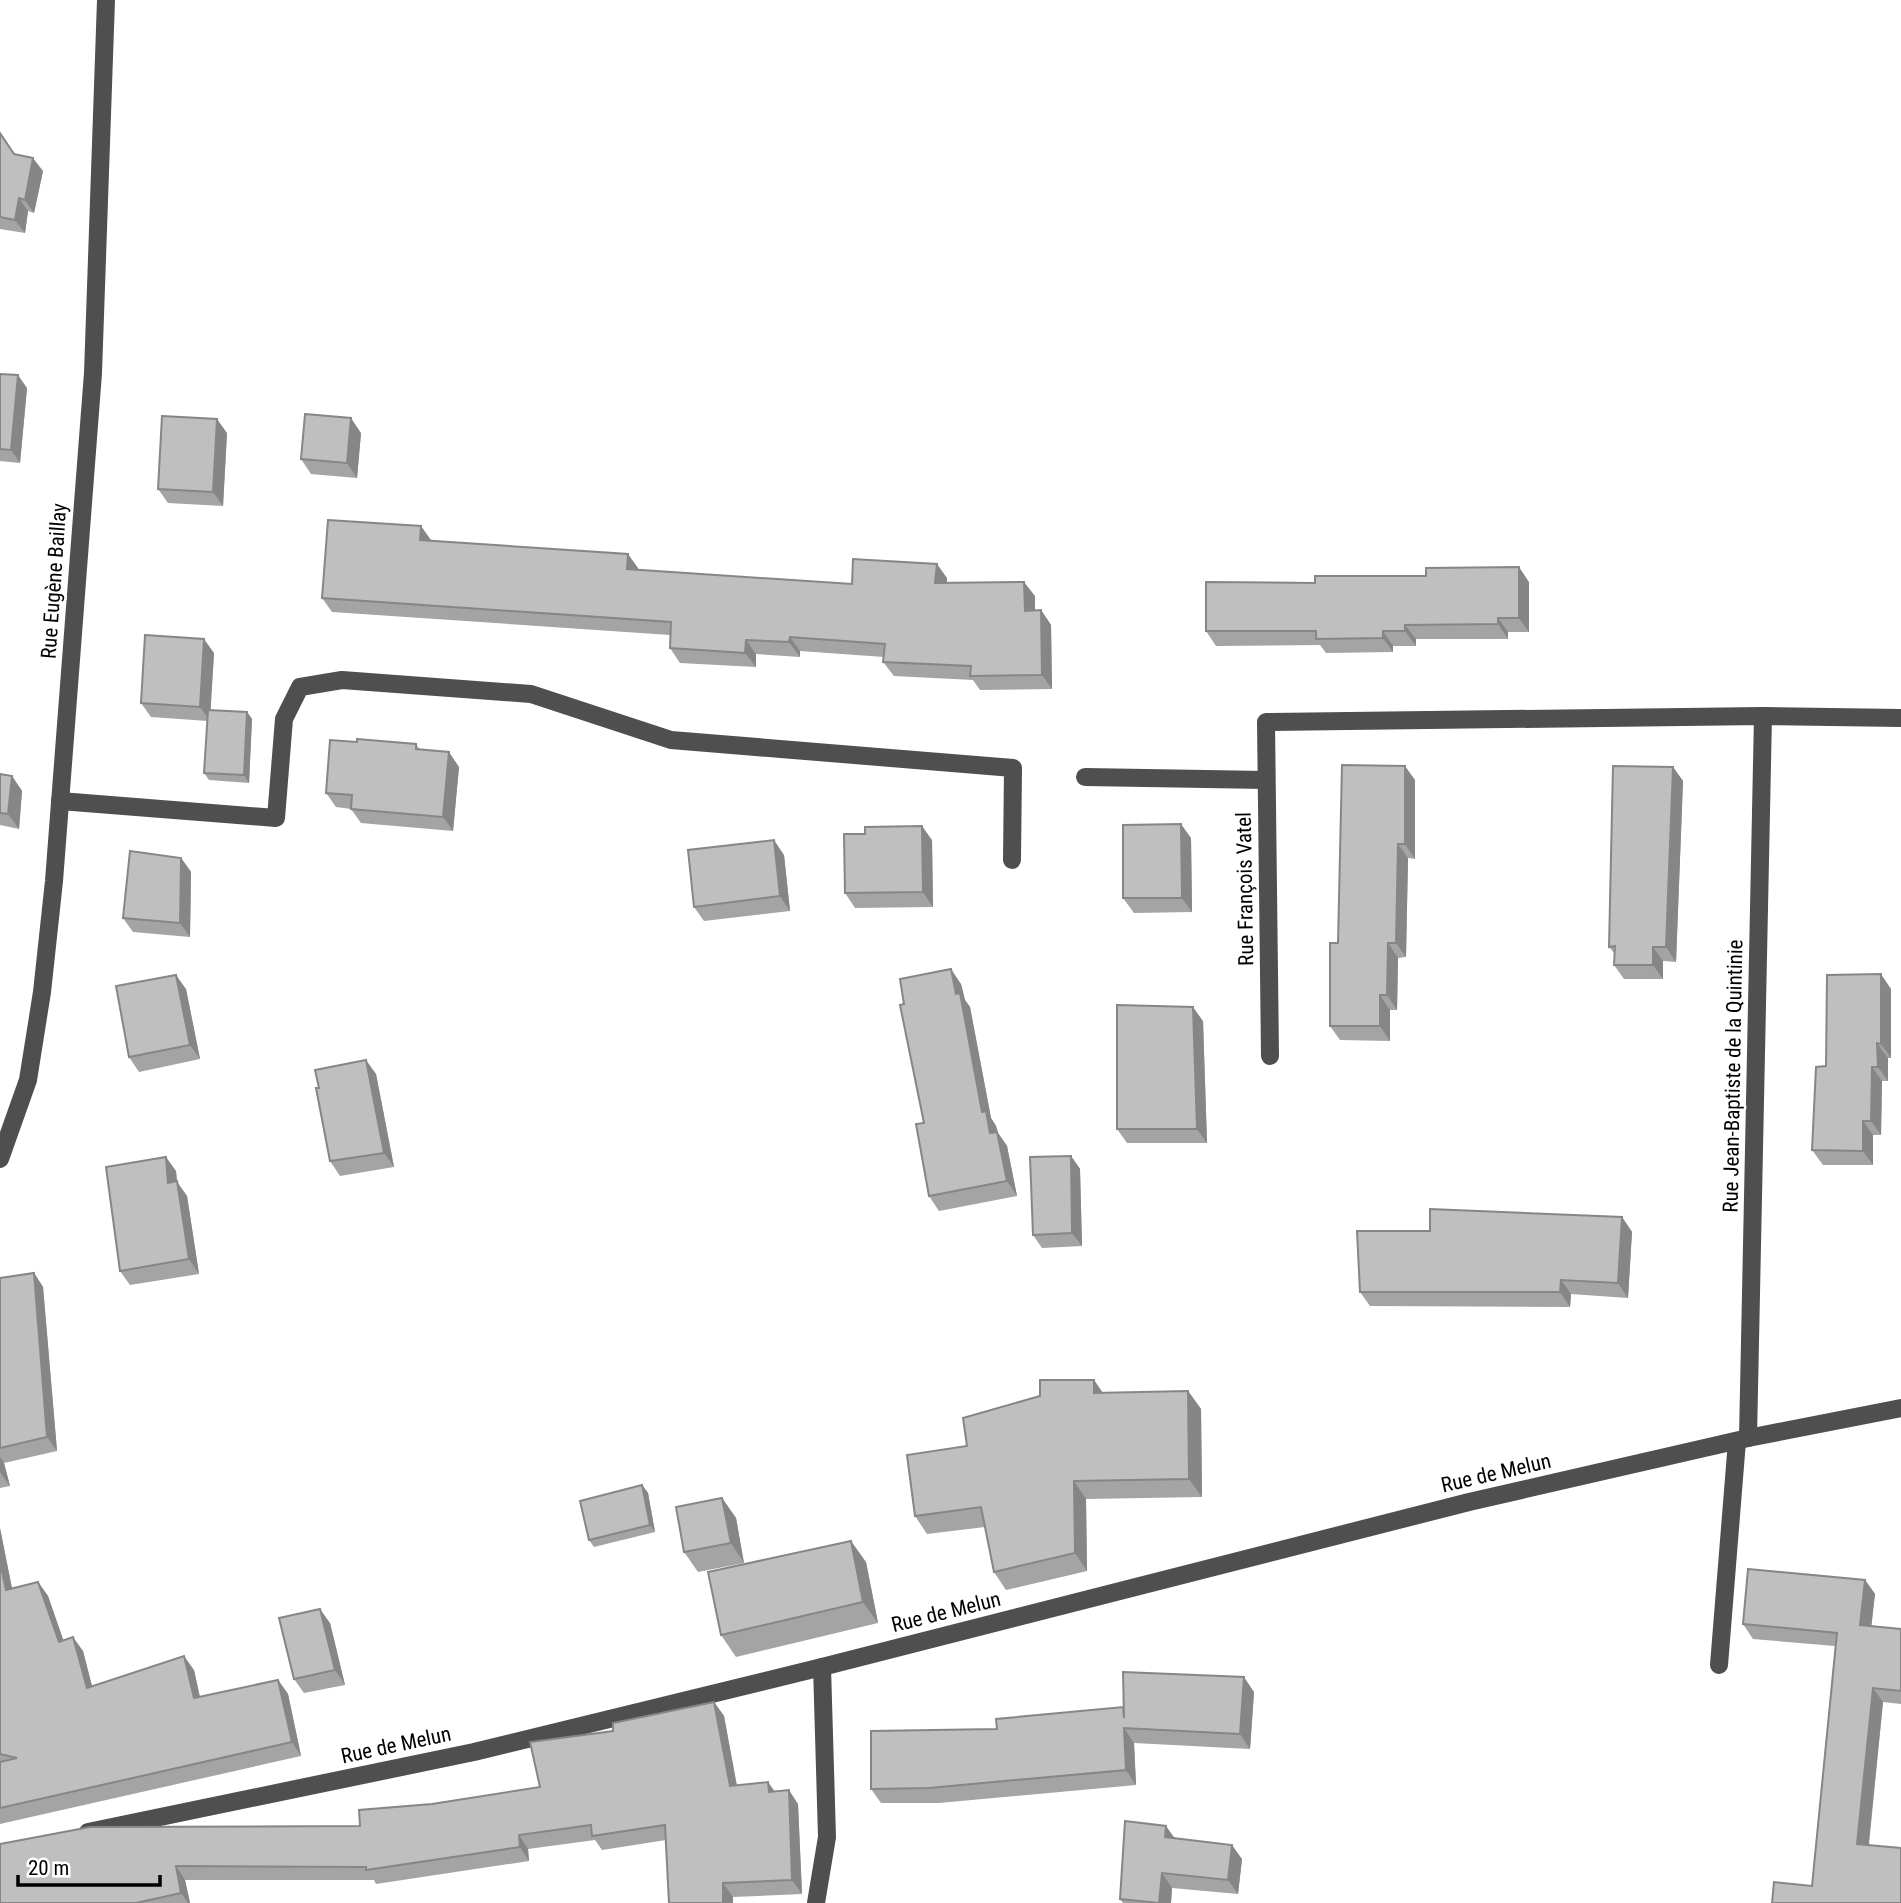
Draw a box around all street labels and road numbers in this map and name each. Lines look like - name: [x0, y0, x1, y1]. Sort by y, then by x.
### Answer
- street label: Rue Eugène Baillay: [37, 502, 71, 660]
- street label: Rue François Vatel: [1232, 812, 1258, 966]
- street label: Rue Jean-Baptiste de la Quintinie: [1719, 939, 1747, 1213]
- street label: Rue de Melun: [1439, 1449, 1553, 1497]
- street label: Rue de Melun: [889, 1587, 1003, 1637]
- street label: Rue de Melun: [339, 1722, 453, 1768]

